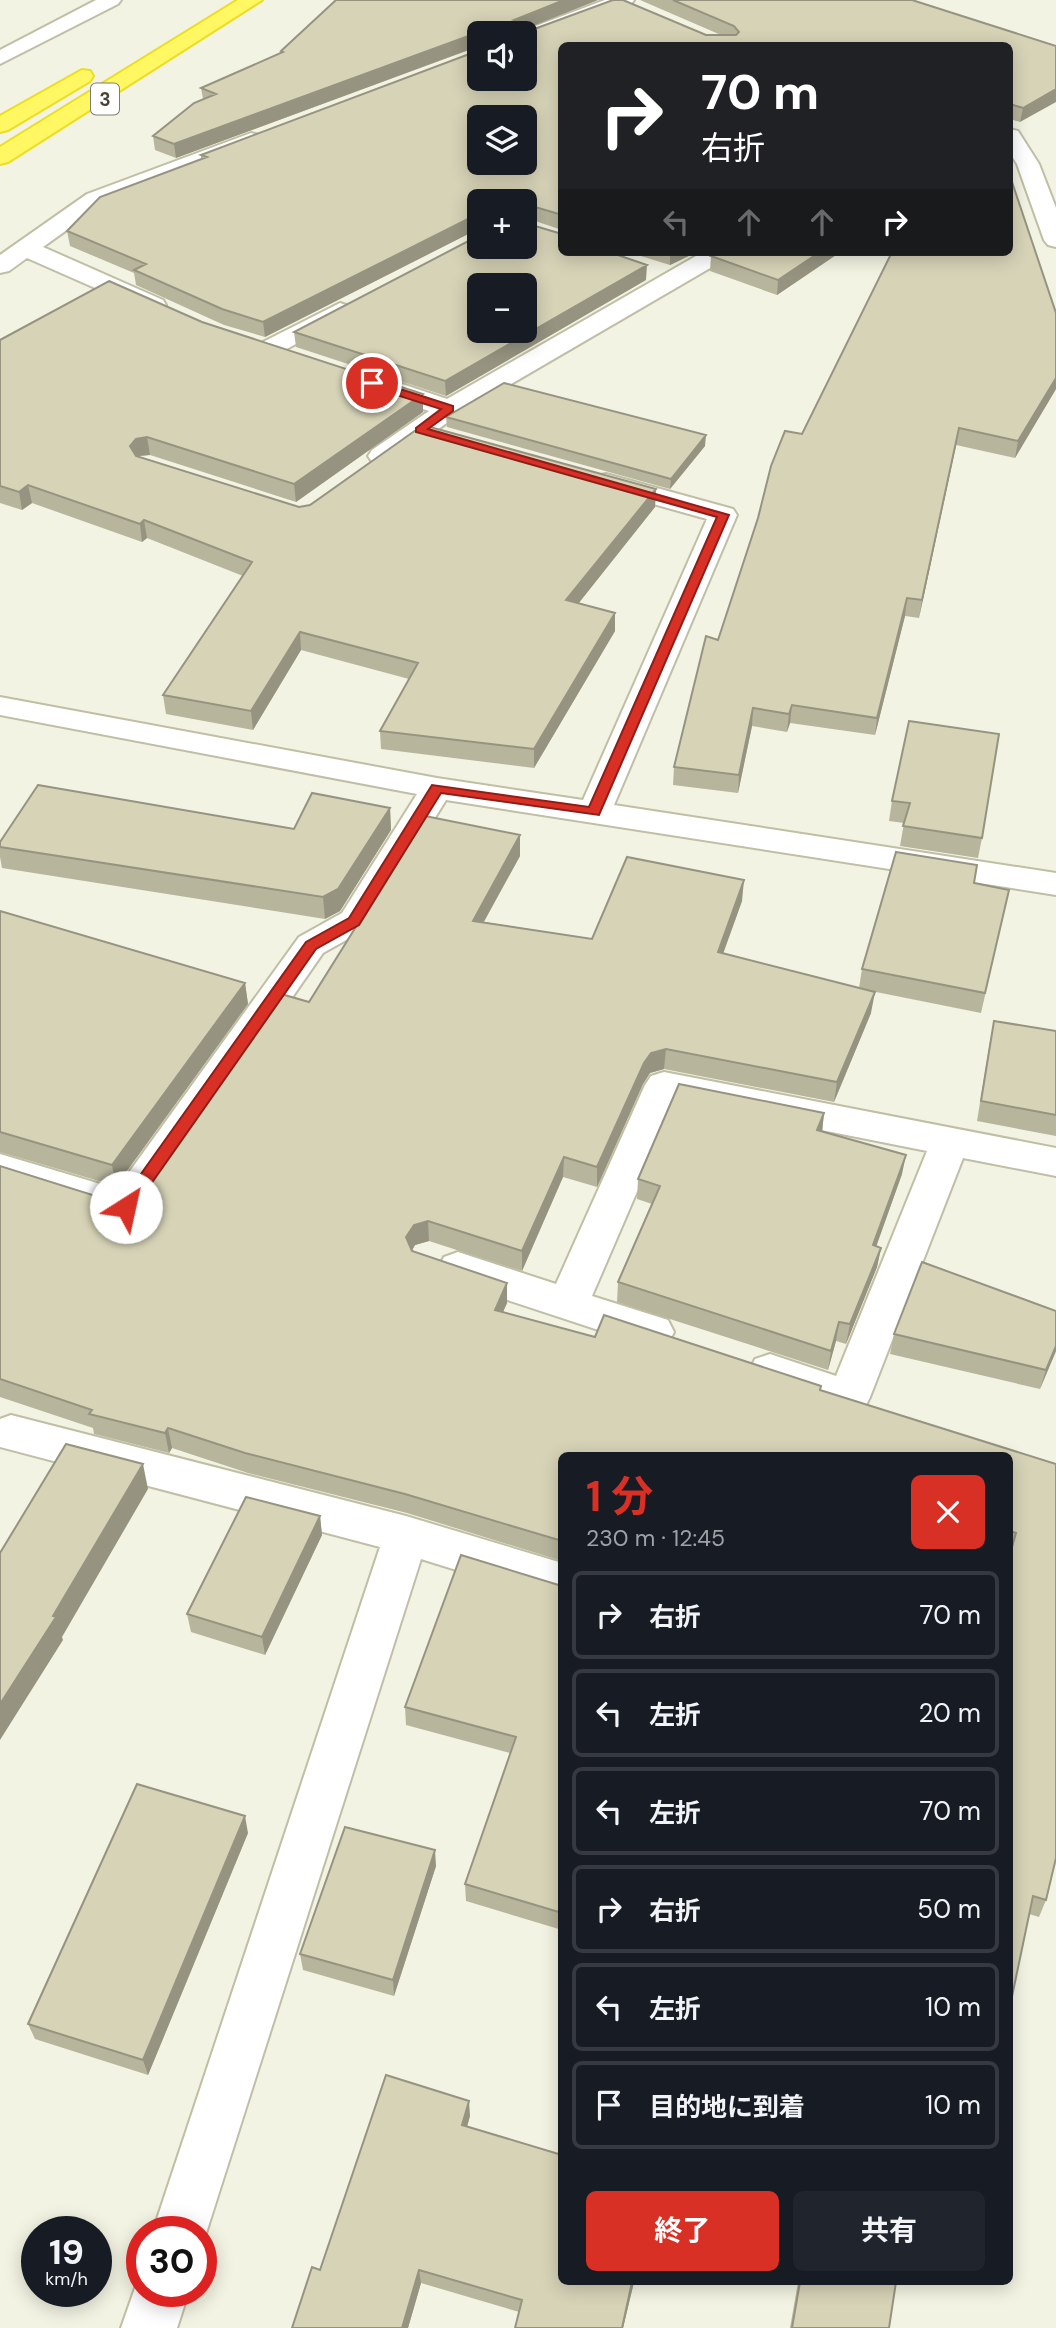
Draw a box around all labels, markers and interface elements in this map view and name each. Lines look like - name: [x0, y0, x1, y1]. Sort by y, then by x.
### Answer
- map controls: [467, 21, 537, 343]
- button: sound: [467, 21, 537, 91]
- text: 70 m: [701, 60, 819, 124]
- icon: right: [586, 70, 677, 161]
- road number: 3: [91, 83, 119, 114]
- button: layers: [467, 105, 537, 175]
- text: 右折: [701, 127, 765, 169]
- button: +: [467, 189, 537, 259]
- icon: left: [657, 203, 695, 241]
- icon: ahead: [730, 203, 768, 241]
- icon: ahead: [803, 203, 841, 241]
- icon: right: [876, 203, 914, 241]
- button: −: [467, 273, 537, 343]
- pin: [342, 353, 402, 413]
- icon: arrive: [353, 364, 391, 402]
- position arrow: [89, 1170, 163, 1244]
- text: 1 分: [586, 1469, 653, 1524]
- button: close: [911, 1475, 985, 1549]
- text: 230 m · 12:45: [586, 1523, 725, 1553]
- icon: right: [590, 1596, 628, 1634]
- text: 70 m: [920, 1598, 981, 1632]
- text: 右折: [649, 1600, 701, 1634]
- icon: left: [590, 1694, 628, 1732]
- text: 20 m: [918, 1696, 981, 1730]
- text: 左折: [649, 1698, 701, 1732]
- icon: left: [590, 1792, 628, 1830]
- text: 70 m: [920, 1794, 981, 1828]
- text: 左折: [649, 1796, 701, 1830]
- icon: right: [590, 1890, 628, 1928]
- text: 50 m: [917, 1892, 981, 1926]
- text: 右折: [649, 1894, 701, 1928]
- icon: left: [590, 1988, 628, 2026]
- text: 10 m: [925, 1990, 981, 2024]
- text: 左折: [649, 1992, 701, 2026]
- icon: arrive: [590, 2086, 628, 2124]
- text: 10 m: [925, 2088, 981, 2122]
- text: 目的地に到着: [649, 2090, 805, 2124]
- button: 終了: [586, 2191, 779, 2271]
- button: 共有: [793, 2191, 985, 2271]
- speed limit sign: 30: [126, 2216, 217, 2307]
- text: 19: [49, 2229, 84, 2275]
- text: km/h: [45, 2267, 88, 2291]

